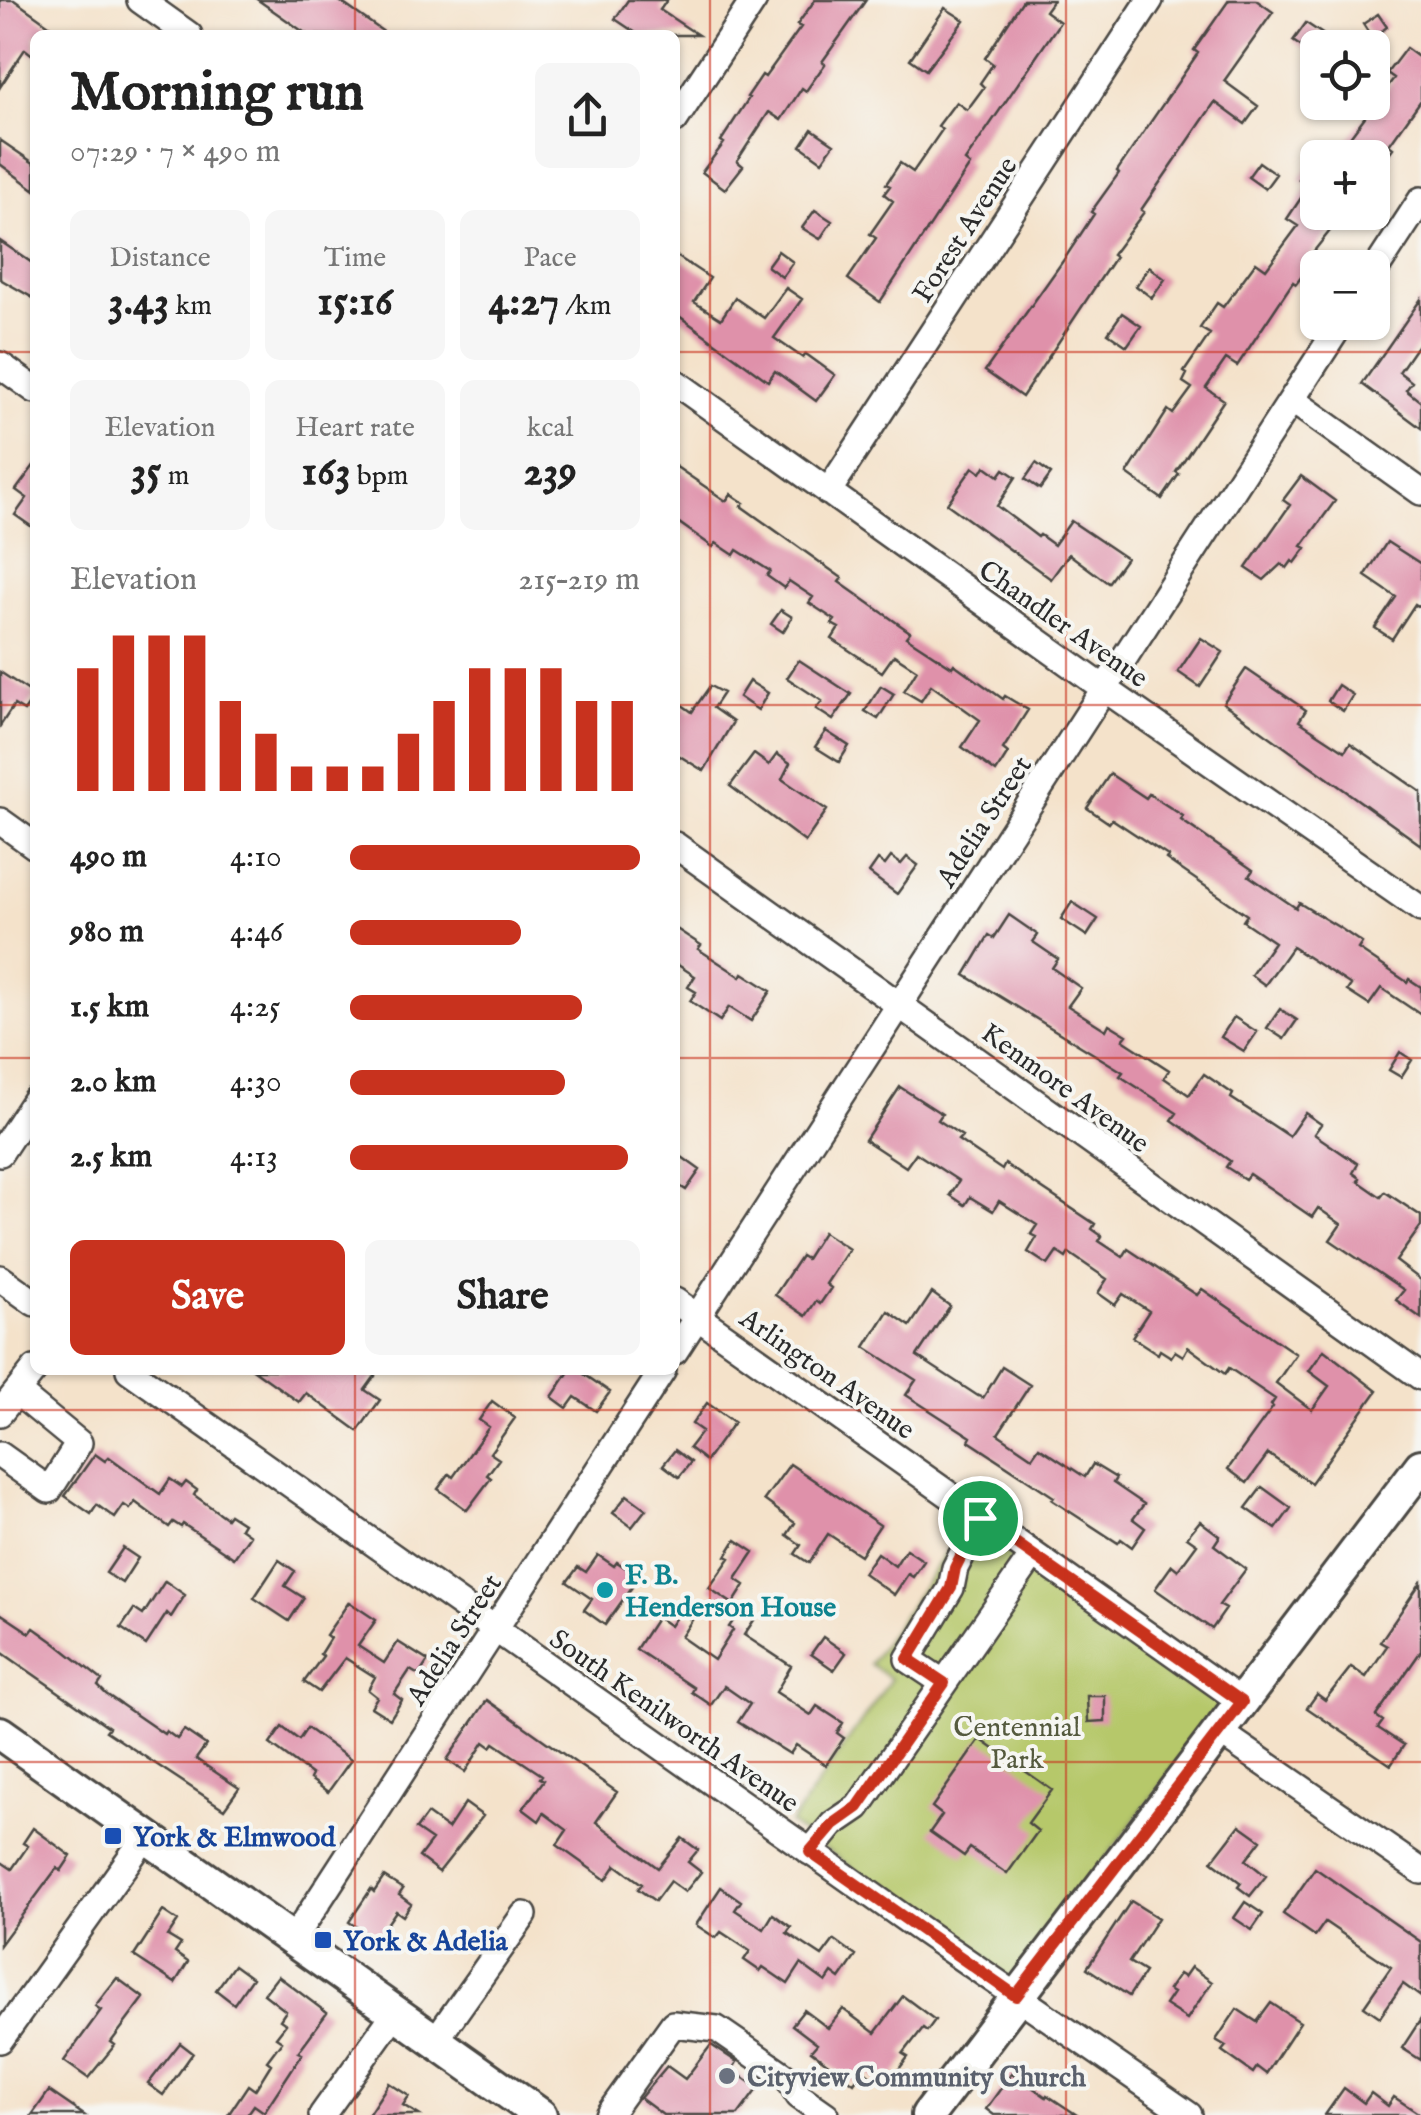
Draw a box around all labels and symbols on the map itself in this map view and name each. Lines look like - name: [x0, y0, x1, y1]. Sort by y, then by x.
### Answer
- street label: Forest Avenue: [906, 151, 1026, 310]
- street label: Chandler Avenue: [971, 554, 1154, 697]
- street label: Adelia Street: [929, 750, 1041, 895]
- street label: Kenmore Avenue: [974, 1016, 1156, 1162]
- street label: Arlington Avenue: [731, 1301, 921, 1448]
- pin: [938, 1476, 1023, 1561]
- place label: F. B. Henderson House: [625, 1559, 836, 1626]
- street label: Adelia Street: [399, 1568, 511, 1713]
- marker: F. B. Henderson House: [594, 1579, 616, 1601]
- street label: South Kenilworth Avenue: [542, 1623, 805, 1822]
- park label: Centennial Park: [953, 1711, 1081, 1778]
- place label: York & Elmwood: [133, 1821, 336, 1856]
- marker: York & Elmwood: [102, 1825, 124, 1847]
- place label: York & Adelia: [343, 1925, 509, 1960]
- marker: York & Adelia: [312, 1929, 334, 1951]
- place label: Cityview Community Church: [747, 2061, 1087, 2096]
- marker: Cityview Community Church: [716, 2065, 738, 2087]

